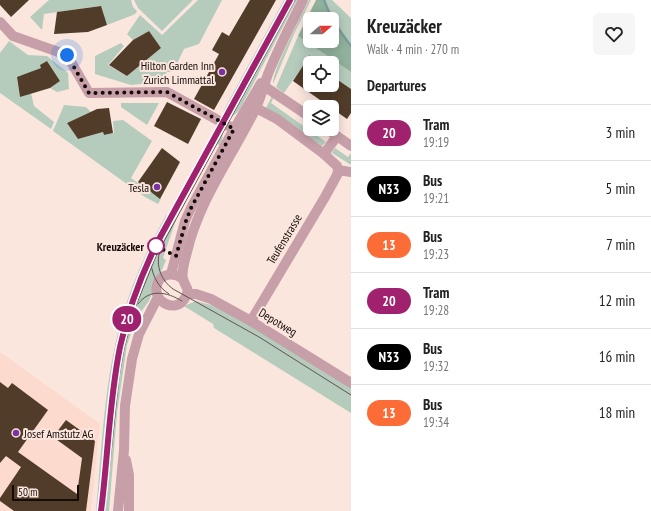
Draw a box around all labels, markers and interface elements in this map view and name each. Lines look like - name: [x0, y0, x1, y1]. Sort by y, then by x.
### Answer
- north arrow: [303, 12, 339, 48]
- map controls: [303, 12, 339, 136]
- button: heart: [593, 13, 635, 55]
- text: Kreuzäcker: [367, 14, 442, 38]
- text: Walk · 4 min · 270 m: [367, 41, 459, 58]
- your location: [57, 45, 77, 65]
- button: locate: [303, 56, 339, 92]
- place label: Hilton Garden Inn Zurich Limmattal: [141, 58, 214, 87]
- marker: Hilton Garden Inn Zurich Limmattal: [217, 67, 227, 77]
- text: Departures: [367, 76, 426, 95]
- button: layers: [303, 100, 339, 136]
- text: Tram: [423, 115, 449, 134]
- text: 3 min: [605, 123, 635, 142]
- text: 20: [382, 124, 396, 142]
- text: 19:19: [423, 134, 449, 151]
- text: Bus: [423, 171, 442, 190]
- text: 5 min: [605, 179, 635, 198]
- place label: Tesla: [128, 180, 149, 195]
- text: N33: [379, 180, 399, 198]
- marker: Tesla: [152, 182, 162, 192]
- text: 19:21: [423, 190, 449, 207]
- street label: Teufenstrasse: [263, 211, 305, 267]
- text: Bus: [423, 227, 442, 246]
- text: 7 min: [606, 235, 635, 254]
- text: 13: [382, 236, 396, 254]
- marker: Kreuzäcker: [147, 237, 165, 255]
- place label: Kreuzäcker: [97, 239, 144, 254]
- text: 19:23: [423, 246, 449, 263]
- text: Tram: [423, 283, 449, 302]
- text: 12 min: [599, 291, 635, 310]
- text: 20: [382, 292, 396, 310]
- text: 19:28: [423, 302, 449, 319]
- street label: Depotweg: [256, 305, 300, 339]
- line badge: 20: [109, 306, 145, 332]
- text: 20: [120, 310, 134, 328]
- text: Bus: [423, 339, 442, 358]
- text: 16 min: [599, 347, 635, 366]
- text: N33: [379, 348, 399, 366]
- text: 19:32: [423, 358, 449, 375]
- text: Bus: [423, 395, 442, 414]
- text: 18 min: [599, 403, 635, 422]
- text: 13: [382, 404, 396, 422]
- text: 19:34: [423, 414, 449, 431]
- place label: Josef Amstutz AG: [23, 426, 93, 441]
- marker: Josef Amstutz AG: [11, 428, 21, 438]
- scale bar: [12, 483, 79, 502]
- text: 50 m: [18, 485, 37, 499]

